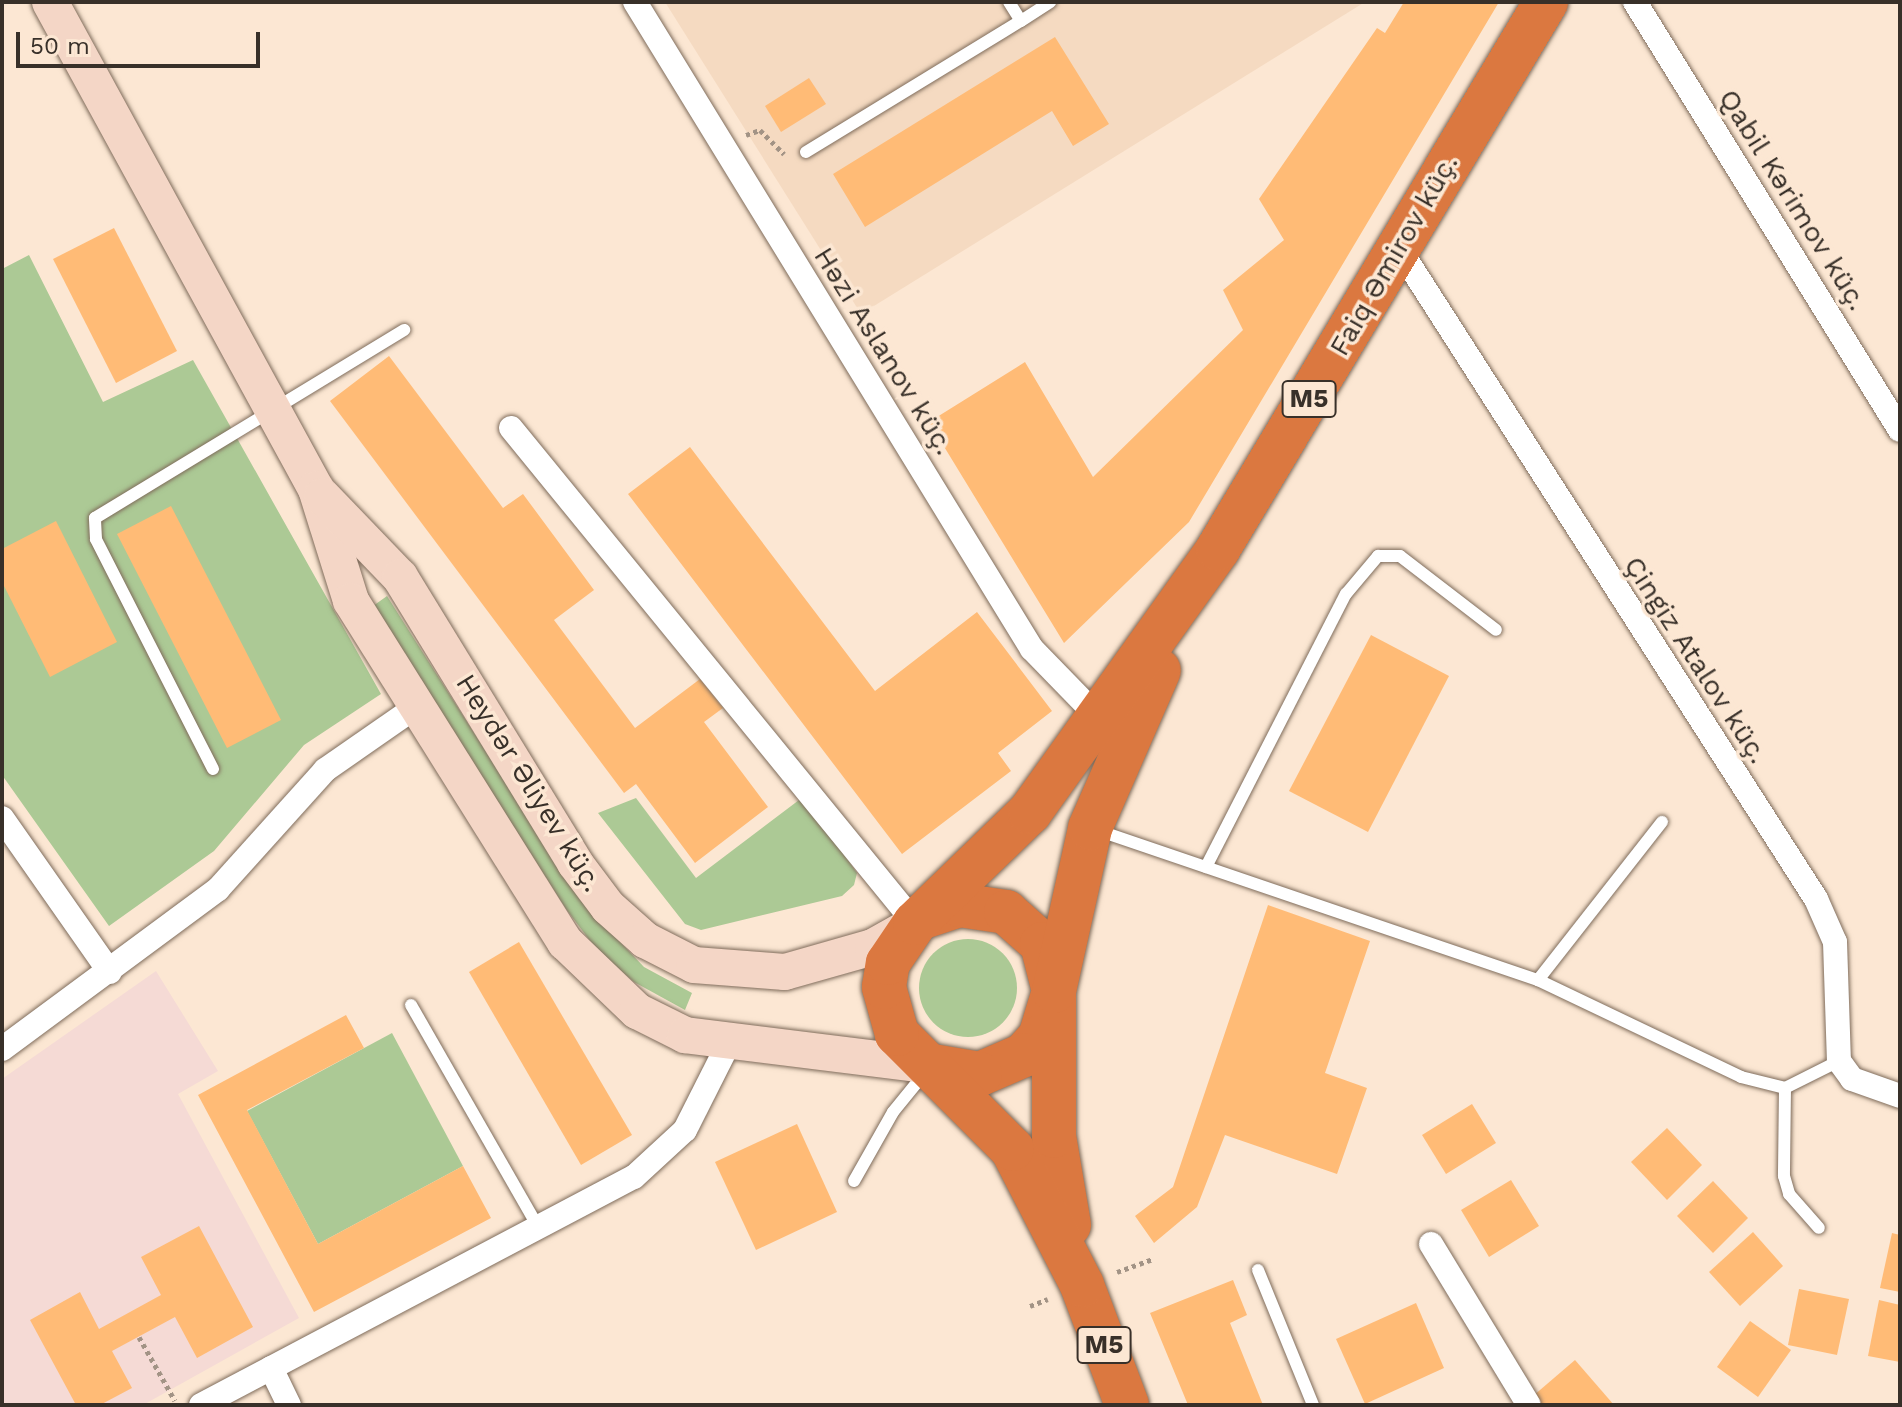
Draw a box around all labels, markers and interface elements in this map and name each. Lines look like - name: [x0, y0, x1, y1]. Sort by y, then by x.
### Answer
- scale bar: [20, 16, 264, 66]
- text: 50 m: [30, 32, 90, 60]
- street label: Qabil Kərimov küç.: [1711, 83, 1875, 317]
- street label: Faiq Əmirov küç.: [1322, 148, 1466, 362]
- street label: Həzi Aslanov küç.: [806, 240, 962, 462]
- road number: M5: [1281, 377, 1337, 421]
- street label: Çingiz Atalov küç.: [1616, 550, 1776, 770]
- street label: Heydər Əliyev küç.: [448, 667, 610, 899]
- road number: M5: [1076, 1323, 1132, 1367]

